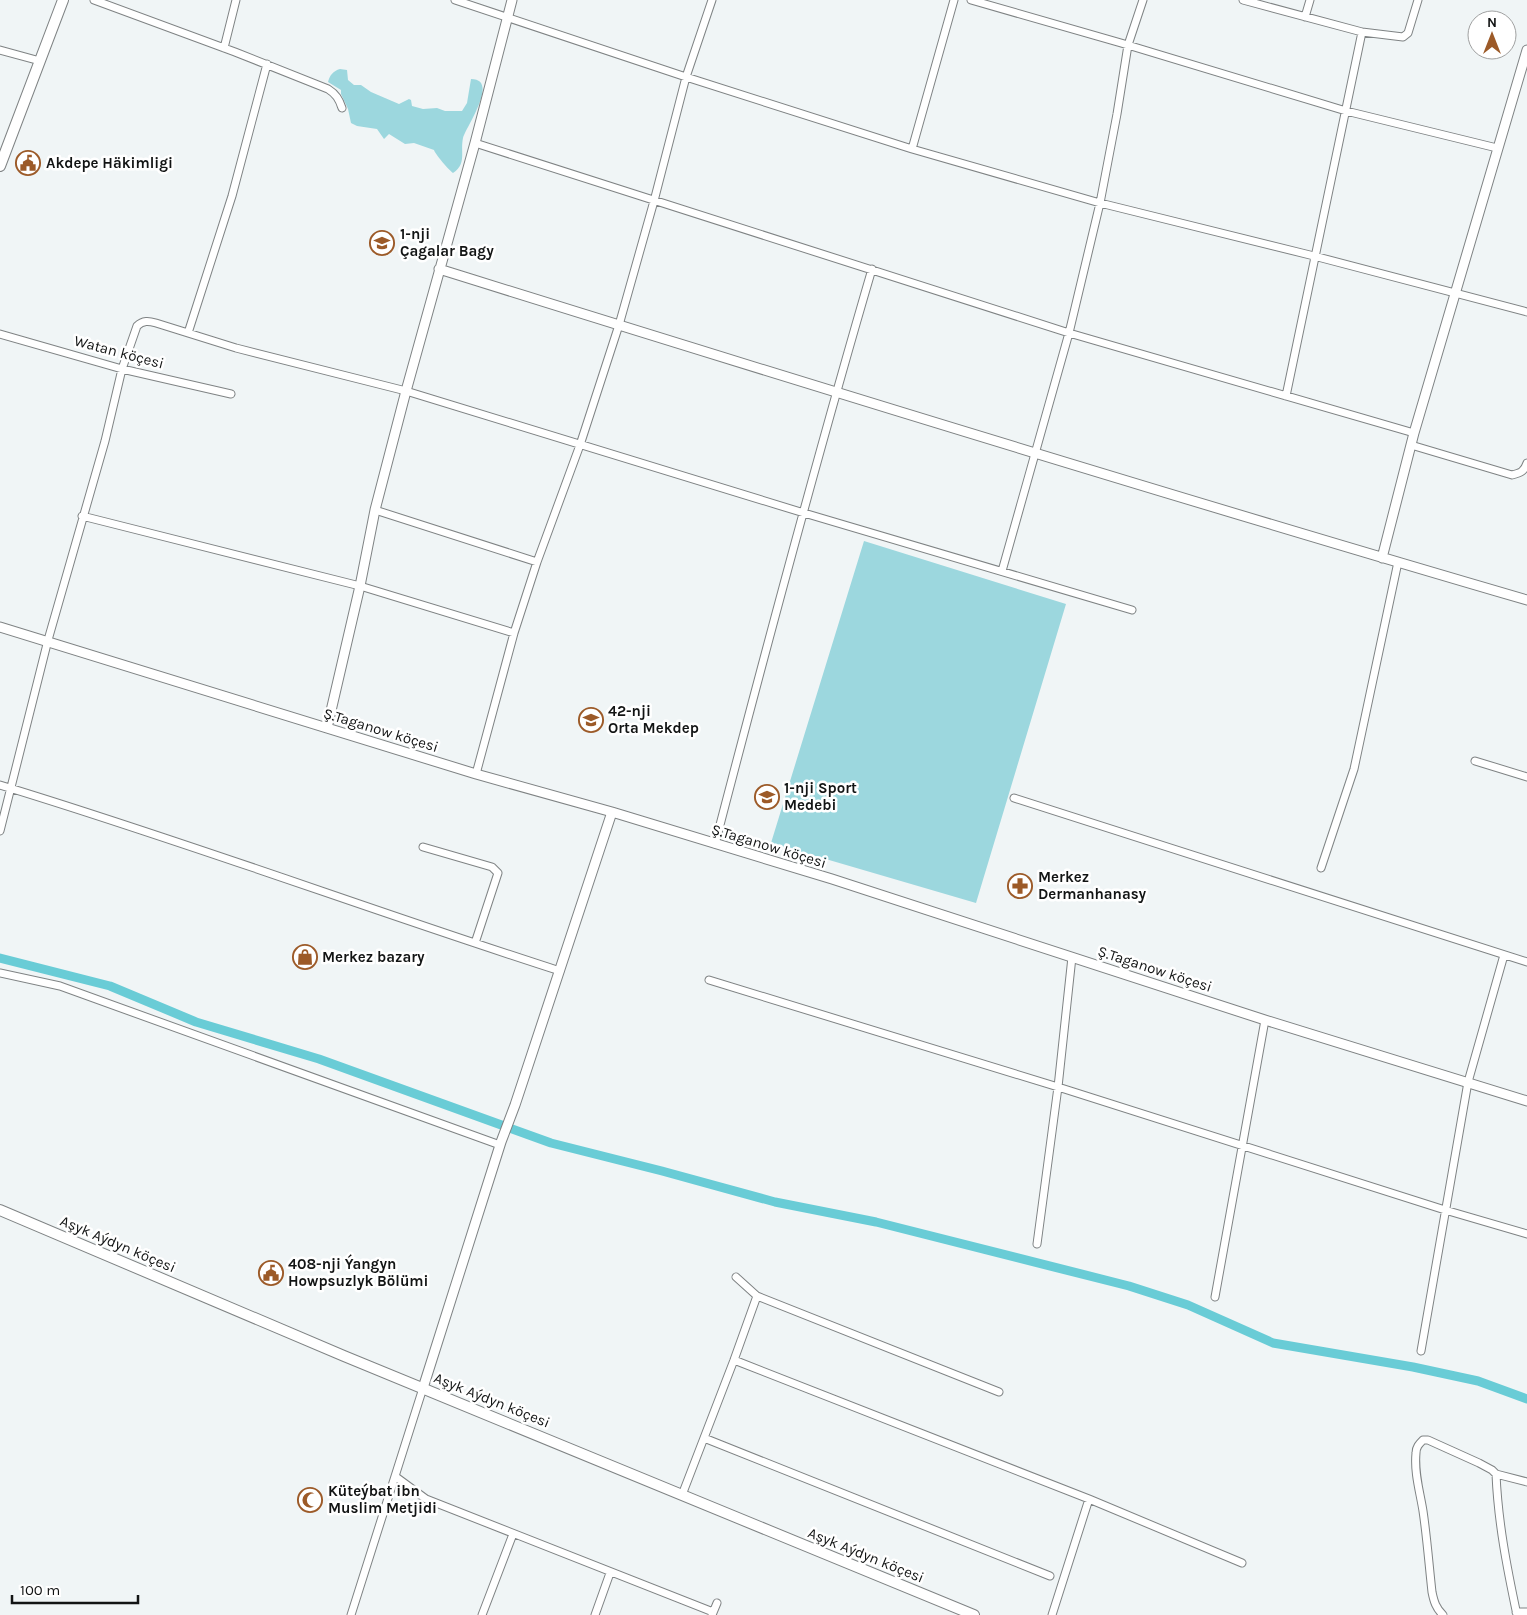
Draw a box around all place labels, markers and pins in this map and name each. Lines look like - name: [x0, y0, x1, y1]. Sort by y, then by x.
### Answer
- public building icon: Akdepe Häkimligi: [15, 150, 41, 176]
- place label: Akdepe Häkimligi: [46, 154, 173, 172]
- place label: 1-nji Çagalar Bagy: [400, 225, 494, 260]
- school or university icon: 1-nji Çagalar Bagy: [369, 230, 395, 256]
- place label: 42-nji Orta Mekdep: [608, 702, 699, 737]
- school or university icon: 42-nji Orta Mekdep: [578, 707, 604, 733]
- place label: 1-nji Sport Medebi: [784, 779, 857, 814]
- school or university icon: 1-nji Sport Medebi: [754, 784, 780, 810]
- place label: Merkez Dermanhanasy: [1038, 868, 1146, 903]
- pharmacy icon: Merkez Dermanhanasy: [1007, 873, 1033, 899]
- shop icon: Merkez bazary: [292, 944, 318, 970]
- place label: Merkez bazary: [322, 948, 425, 966]
- place label: 408-nji Ýangyn Howpsuzlyk Bölümi: [288, 1254, 428, 1290]
- public building icon: 408-nji Ýangyn Howpsuzlyk Bölümi: [258, 1260, 284, 1286]
- place label: Küteýbat ibn Muslim Metjidi: [328, 1482, 437, 1517]
- mosque icon: Küteýbat ibn Muslim Metjidi: [297, 1487, 323, 1513]

